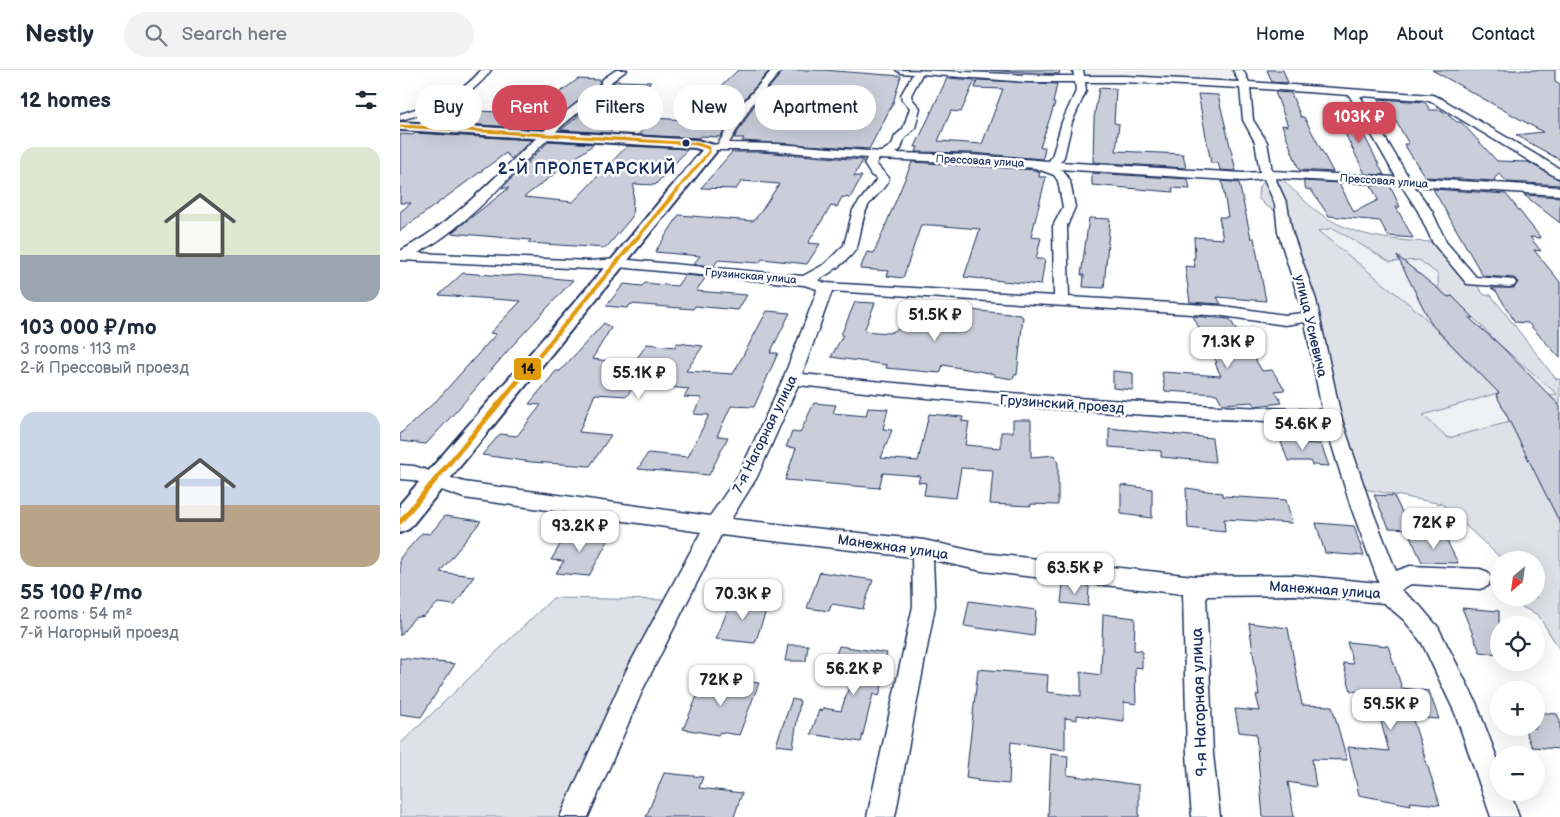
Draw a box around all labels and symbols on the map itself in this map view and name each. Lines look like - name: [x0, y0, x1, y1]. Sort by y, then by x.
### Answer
- pin: 103K ₽: [1318, 102, 1400, 144]
- unlabelled marker: [681, 138, 691, 148]
- street label: Прессовая улица: [935, 152, 1025, 170]
- district label: 2-Й ПРОЛЕТАРСКИЙ: [498, 157, 676, 179]
- street label: Прессовая улица: [1339, 171, 1429, 191]
- street label: Грузинская улица: [705, 266, 798, 287]
- street label: улица Усиевича: [1291, 273, 1331, 380]
- pin: 51.5K ₽: [889, 300, 981, 342]
- pin: 71.3K ₽: [1182, 326, 1274, 369]
- line badge: 14: [513, 357, 542, 381]
- pin: 55.1K ₽: [593, 358, 685, 400]
- text: 14: [521, 361, 536, 378]
- street label: 7-я Нагорная улица: [729, 372, 801, 496]
- street label: Грузинский проезд: [999, 391, 1125, 417]
- pin: 54.6K ₽: [1257, 408, 1349, 451]
- pin: 72K ₽: [1399, 508, 1469, 550]
- pin: 93.2K ₽: [534, 510, 626, 553]
- street label: Манежная улица: [836, 531, 950, 563]
- north arrow: [1490, 551, 1545, 606]
- pin: 63.5K ₽: [1029, 552, 1121, 595]
- pin: 70.3K ₽: [697, 578, 789, 621]
- street label: Манежная улица: [1269, 578, 1382, 602]
- street label: 9-я Нагорная улица: [1188, 627, 1212, 777]
- pin: 56.2K ₽: [808, 654, 900, 696]
- pin: 72K ₽: [686, 664, 756, 707]
- pin: 59.5K ₽: [1345, 688, 1437, 731]

